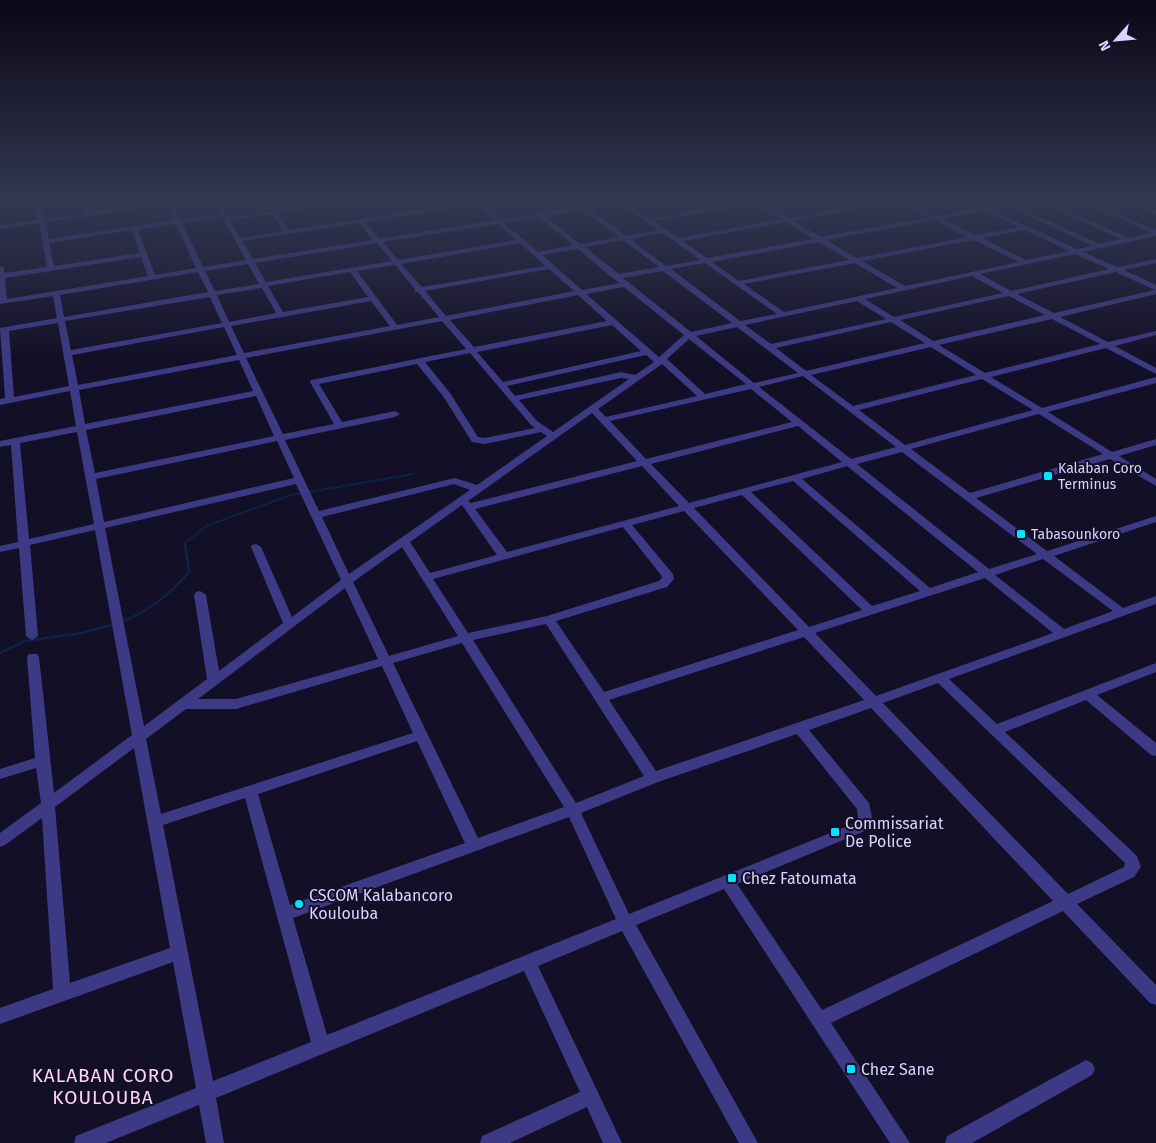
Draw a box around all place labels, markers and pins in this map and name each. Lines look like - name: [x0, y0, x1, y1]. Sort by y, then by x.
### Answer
- place label: Kalaban Coro Terminus: [1058, 460, 1142, 493]
- marker: Kalaban Coro Terminus: [1042, 470, 1054, 482]
- place label: Tabasounkoro: [1031, 526, 1120, 543]
- marker: Tabasounkoro: [1015, 528, 1027, 540]
- place label: Commissariat De Police: [845, 814, 944, 851]
- marker: Commissariat De Police: [829, 826, 841, 838]
- place label: Chez Fatoumata: [742, 869, 857, 888]
- marker: Chez Fatoumata: [726, 872, 738, 884]
- place label: CSCOM Kalabancoro Koulouba: [309, 886, 453, 923]
- marker: CSCOM Kalabancoro Koulouba: [293, 898, 305, 910]
- place label: Chez Sane: [861, 1060, 935, 1079]
- marker: Chez Sane: [845, 1063, 857, 1075]

